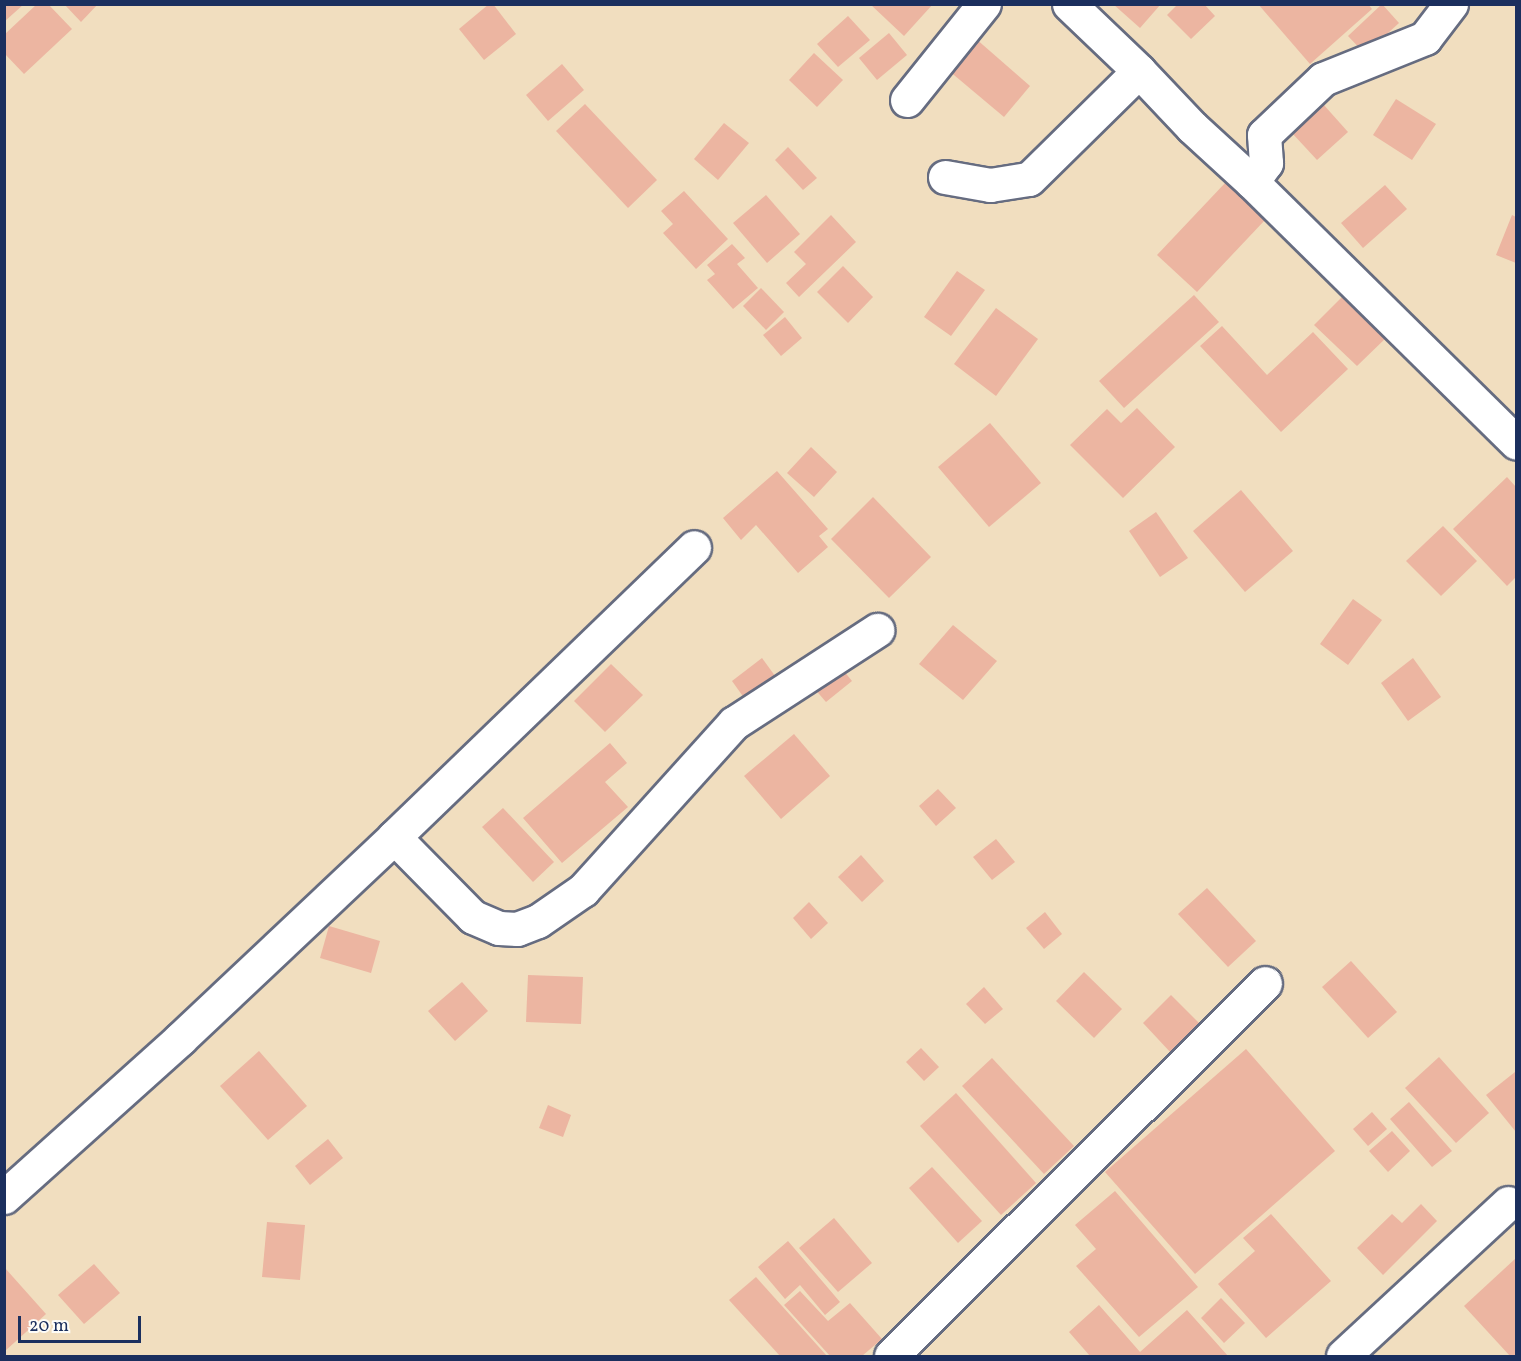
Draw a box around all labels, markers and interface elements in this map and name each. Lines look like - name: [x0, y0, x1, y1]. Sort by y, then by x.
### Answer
- scale bar: [21, 1304, 144, 1342]
- text: 20 m: [29, 1314, 69, 1339]

